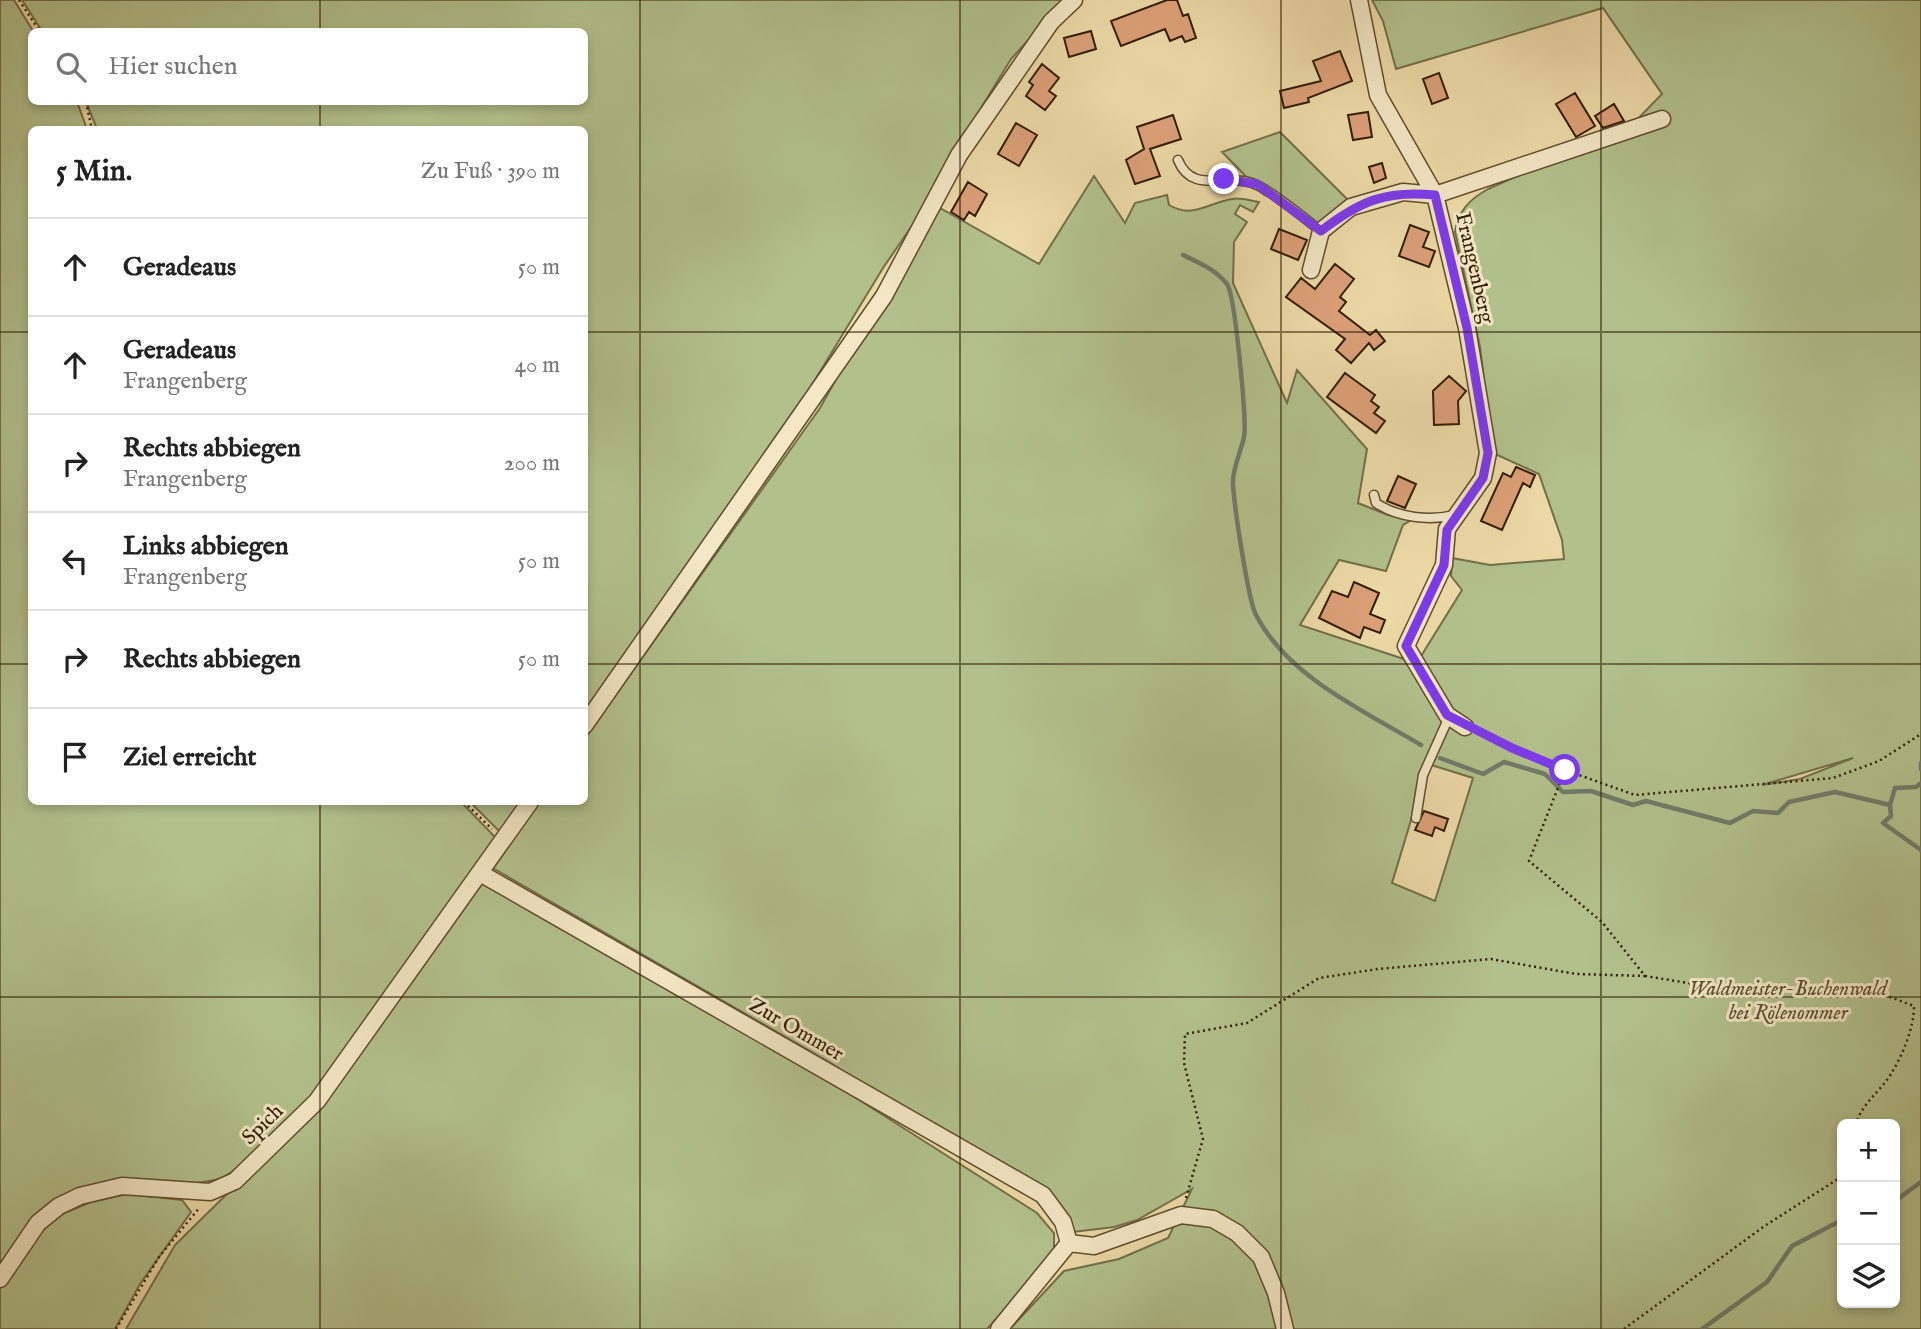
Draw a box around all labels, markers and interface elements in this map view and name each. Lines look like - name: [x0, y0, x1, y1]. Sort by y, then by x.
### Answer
- search box: [28, 28, 588, 105]
- icon: search: [52, 48, 90, 86]
- text: Hier suchen: [108, 50, 238, 83]
- text: 5 Min.: [56, 153, 132, 191]
- text: Zu Fuß · 390 m: [421, 157, 560, 186]
- route end: [1208, 163, 1239, 194]
- street label: Frangenberg: [1448, 210, 1500, 327]
- icon: ahead: [56, 248, 94, 286]
- text: Geradeaus: [123, 251, 236, 284]
- text: 50 m: [518, 253, 560, 282]
- text: Geradeaus: [123, 334, 236, 367]
- icon: ahead: [56, 346, 94, 384]
- text: 40 m: [515, 351, 560, 380]
- text: Frangenberg: [123, 367, 247, 396]
- text: Rechts abbiegen: [123, 432, 301, 465]
- icon: right: [56, 444, 94, 482]
- text: 200 m: [504, 449, 560, 478]
- text: Frangenberg: [123, 465, 247, 494]
- text: Links abbiegen: [123, 530, 289, 563]
- icon: left: [56, 542, 94, 580]
- text: 50 m: [518, 547, 560, 576]
- text: Frangenberg: [123, 563, 247, 592]
- icon: right: [56, 640, 94, 678]
- text: Rechts abbiegen: [123, 643, 301, 676]
- text: 50 m: [518, 645, 560, 674]
- icon: arrive: [56, 738, 94, 776]
- text: Ziel erreicht: [123, 741, 256, 774]
- route start: [1549, 754, 1580, 785]
- park label: Waldmeister-Buchenwald bei Rölenommer: [1689, 976, 1889, 1027]
- street label: Zur Ommer: [744, 992, 848, 1068]
- street label: Spich: [236, 1099, 290, 1151]
- map controls: [1837, 1119, 1900, 1308]
- button: +: [1837, 1119, 1900, 1182]
- button: −: [1837, 1182, 1900, 1245]
- button: layers: [1837, 1245, 1900, 1308]

